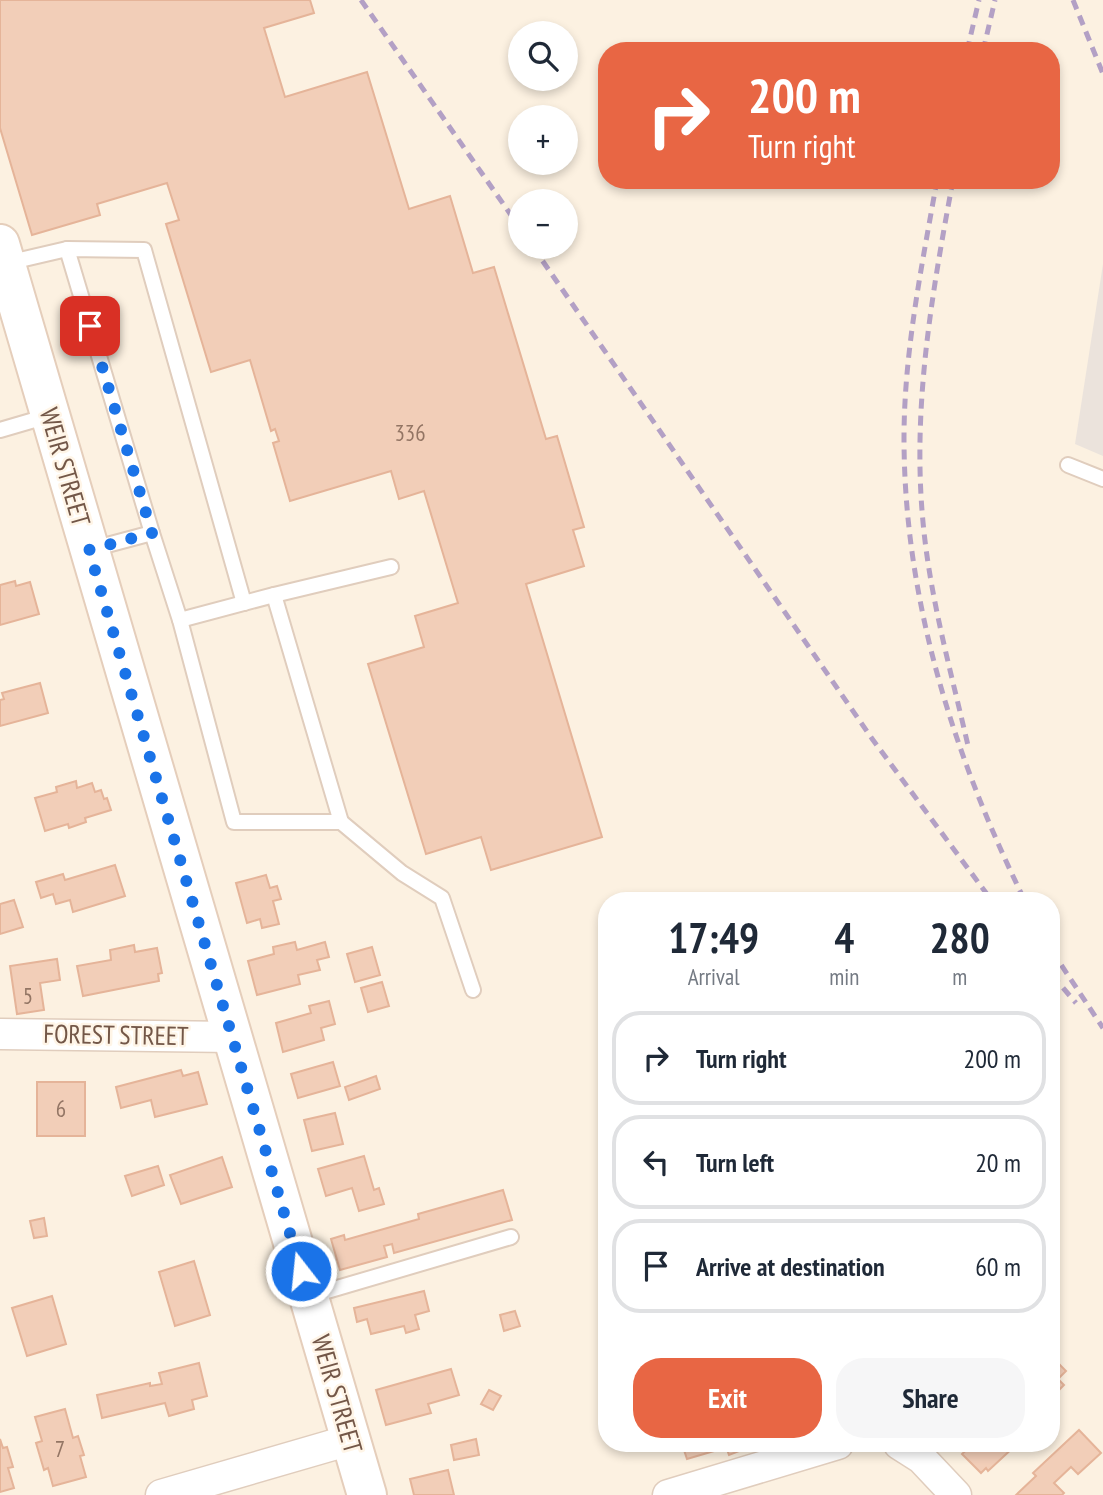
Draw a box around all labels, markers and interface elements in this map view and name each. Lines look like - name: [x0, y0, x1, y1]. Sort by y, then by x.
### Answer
- map controls: [508, 21, 578, 259]
- button: search: [508, 21, 578, 91]
- text: 200 m: [748, 63, 861, 127]
- icon: right: [633, 70, 724, 161]
- button: +: [508, 105, 578, 175]
- text: Turn right: [748, 125, 856, 167]
- button: −: [508, 189, 578, 259]
- pin: [60, 296, 120, 356]
- icon: arrive: [71, 307, 109, 345]
- street label: WEIR STREET: [33, 404, 98, 530]
- house number: 336: [394, 418, 426, 447]
- text: 17:49: [668, 910, 759, 965]
- text: 4: [834, 910, 854, 965]
- text: 280: [930, 910, 990, 965]
- text: Arrival: [688, 962, 740, 991]
- text: min: [829, 962, 859, 991]
- text: m: [952, 962, 967, 991]
- house number: 5: [23, 981, 33, 1010]
- street label: FOREST STREET: [43, 1017, 189, 1052]
- icon: right: [637, 1039, 675, 1077]
- text: Turn right: [696, 1042, 787, 1075]
- text: 200 m: [963, 1042, 1021, 1075]
- house number: 6: [56, 1094, 66, 1123]
- icon: left: [637, 1143, 675, 1181]
- text: Turn left: [696, 1146, 774, 1179]
- text: 20 m: [975, 1146, 1021, 1179]
- position arrow: [264, 1234, 338, 1308]
- icon: arrive: [637, 1247, 675, 1285]
- text: Arrive at destination: [696, 1250, 885, 1283]
- text: 60 m: [975, 1250, 1021, 1283]
- street label: WEIR STREET: [305, 1331, 370, 1457]
- button: Exit: [633, 1358, 822, 1438]
- button: Share: [836, 1358, 1025, 1438]
- house number: 7: [55, 1434, 65, 1463]

